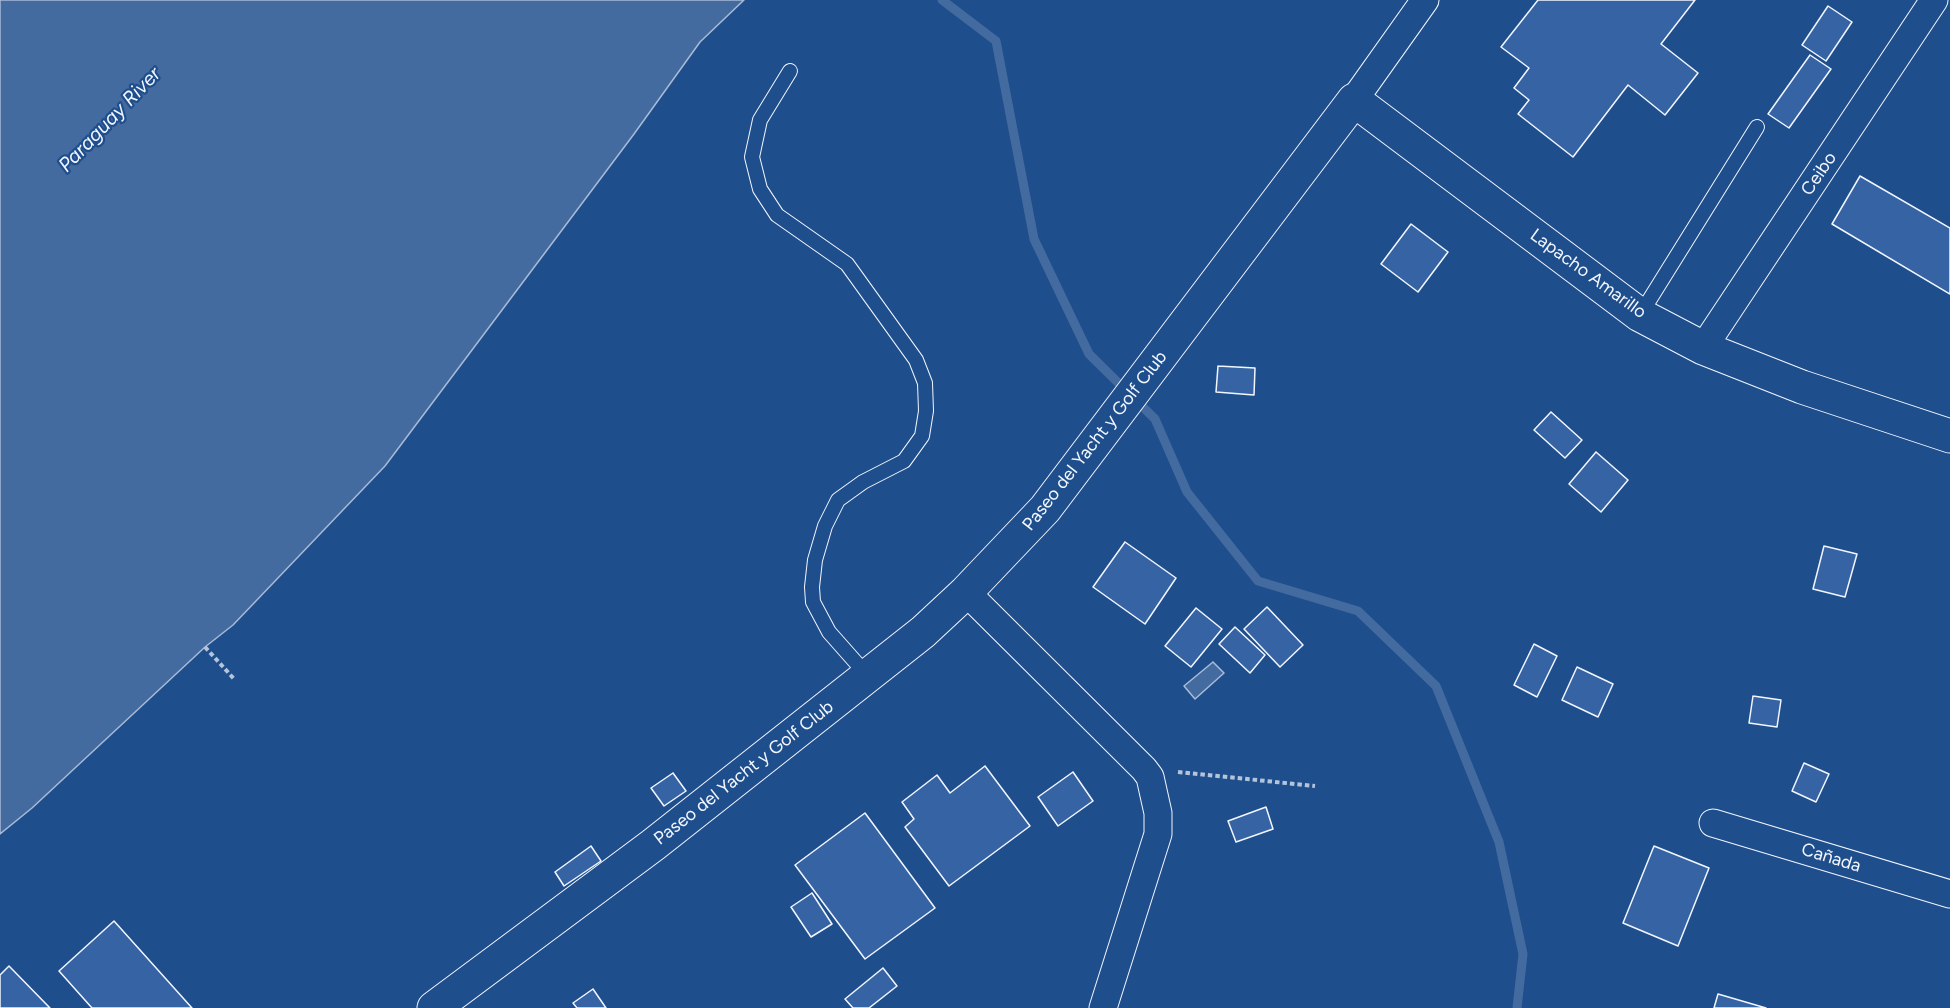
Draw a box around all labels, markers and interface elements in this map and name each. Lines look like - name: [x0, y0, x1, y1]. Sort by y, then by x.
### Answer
- water label: Paraguay River: [54, 62, 166, 178]
- street label: Ceibo: [1797, 148, 1841, 200]
- street label: Lapacho Amarillo: [1526, 225, 1650, 323]
- street label: Paseo del Yacht y Golf Club: [1018, 347, 1172, 535]
- street label: Paseo del Yacht y Golf Club: [650, 696, 838, 850]
- street label: Cañada: [1799, 839, 1863, 877]

